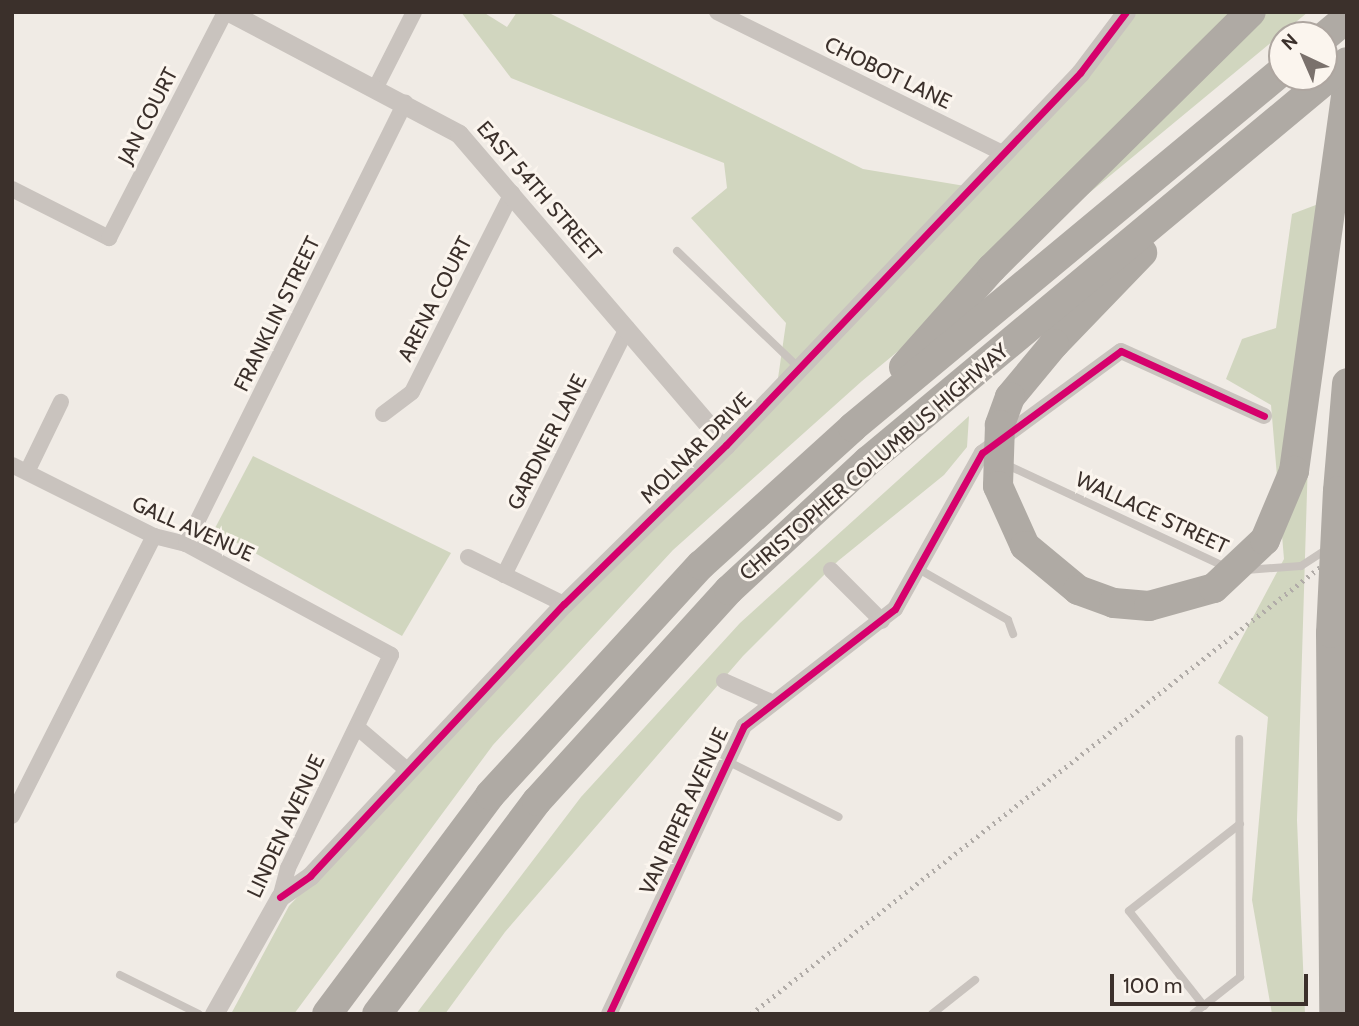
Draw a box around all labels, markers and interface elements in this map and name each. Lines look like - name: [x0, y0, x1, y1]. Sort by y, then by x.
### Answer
- north arrow: [1268, 21, 1338, 91]
- text: N: [1277, 29, 1302, 55]
- street label: CHOBOT LANE: [820, 31, 956, 115]
- street label: JAN COURT: [113, 63, 183, 169]
- street label: EAST 54TH STREET: [471, 116, 607, 266]
- street label: FRANKLIN STREET: [229, 232, 325, 396]
- street label: ARENA COURT: [393, 232, 477, 366]
- street label: CHRISTOPHER COLUMBUS HIGHWAY: [734, 338, 1014, 586]
- street label: GARDNER LANE: [502, 370, 592, 514]
- street label: MOLNAR DRIVE: [635, 387, 757, 509]
- street label: WALLACE STREET: [1072, 467, 1232, 559]
- street label: GALL AVENUE: [128, 491, 258, 567]
- street label: VAN RIPER AVENUE: [634, 724, 734, 898]
- street label: LINDEN AVENUE: [242, 750, 330, 902]
- scale bar: [1114, 960, 1312, 1004]
- text: 100 m: [1123, 973, 1182, 998]

